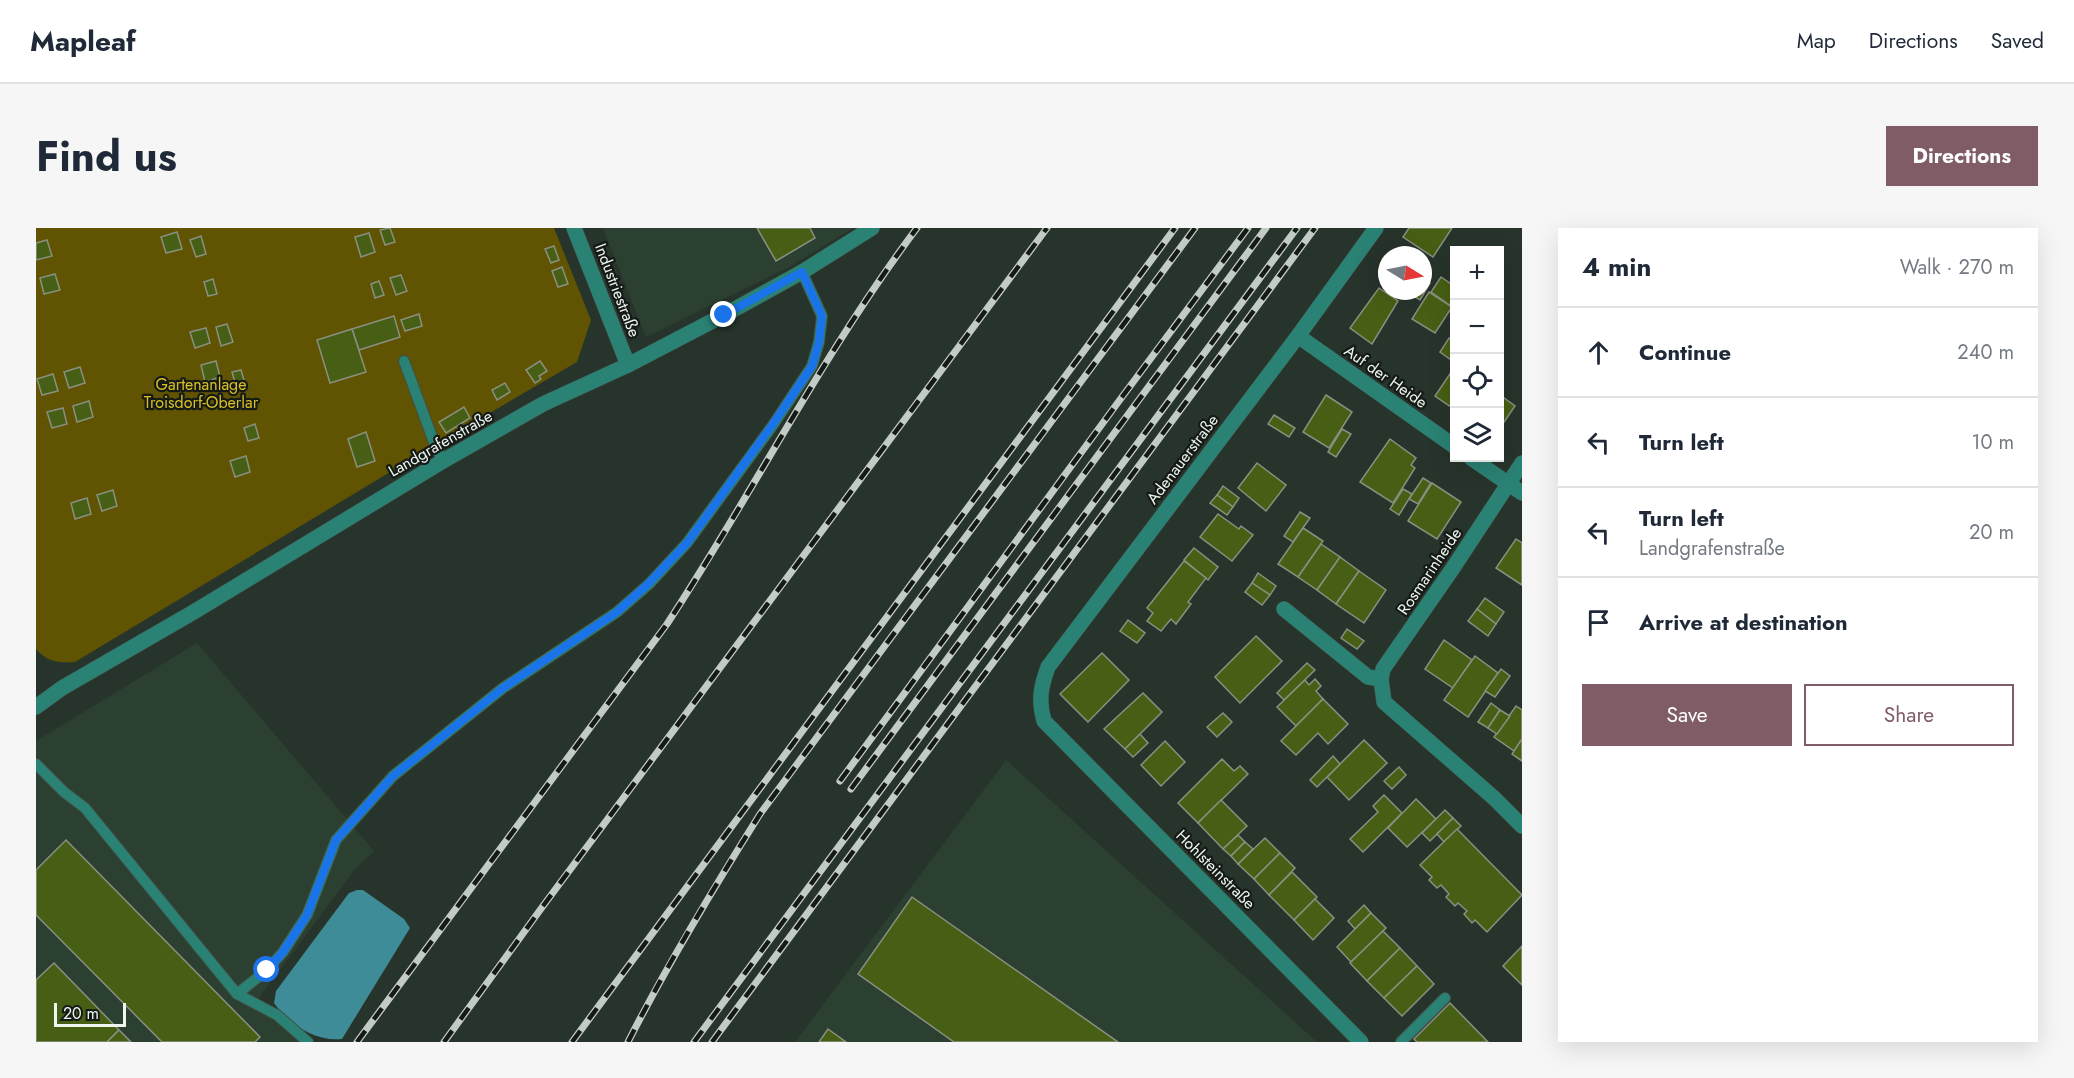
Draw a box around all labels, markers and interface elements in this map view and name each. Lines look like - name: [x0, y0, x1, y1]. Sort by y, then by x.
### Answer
- text: Mapleaf: [30, 21, 136, 62]
- text: Map: [1797, 26, 1836, 56]
- text: Directions: [1869, 26, 1958, 56]
- text: Saved: [1991, 26, 2044, 56]
- text: Find us: [36, 126, 177, 187]
- button: Directions: [1886, 126, 2038, 186]
- street label: Industriestraße: [589, 240, 646, 340]
- north arrow: [1378, 246, 1432, 300]
- map controls: [1450, 246, 1504, 462]
- button: +: [1450, 246, 1504, 300]
- text: 4 min: [1582, 248, 1651, 286]
- text: Walk · 270 m: [1900, 253, 2014, 282]
- button: −: [1450, 300, 1504, 354]
- route end: [710, 301, 736, 327]
- icon: ahead: [1582, 336, 1615, 369]
- text: Continue: [1639, 336, 1731, 368]
- text: 240 m: [1957, 338, 2014, 367]
- street label: Auf der Heide: [1339, 339, 1432, 414]
- button: locate: [1450, 354, 1504, 408]
- park label: Gartenanlage Troisdorf-Oberlar: [144, 373, 259, 414]
- street label: Landgrafenstraße: [384, 404, 497, 483]
- button: layers: [1450, 408, 1504, 462]
- street label: Adenauerstraße: [1141, 410, 1224, 509]
- icon: left: [1582, 426, 1615, 459]
- text: Turn left: [1639, 426, 1724, 458]
- text: 10 m: [1971, 428, 2014, 457]
- text: Turn left: [1639, 502, 1724, 534]
- icon: left: [1582, 516, 1615, 549]
- text: 20 m: [1969, 518, 2014, 547]
- street label: Rosmarinheide: [1392, 523, 1467, 619]
- text: Landgrafenstraße: [1639, 534, 1785, 563]
- icon: arrive: [1582, 606, 1615, 639]
- text: Arrive at destination: [1639, 606, 1848, 638]
- button: Save: [1582, 684, 1792, 746]
- button: Share: [1804, 684, 2014, 746]
- street label: Hohlsteinstraße: [1171, 824, 1261, 914]
- route start: [253, 956, 279, 982]
- scale bar: [54, 1000, 126, 1028]
- text: 20 m: [63, 1002, 99, 1025]

